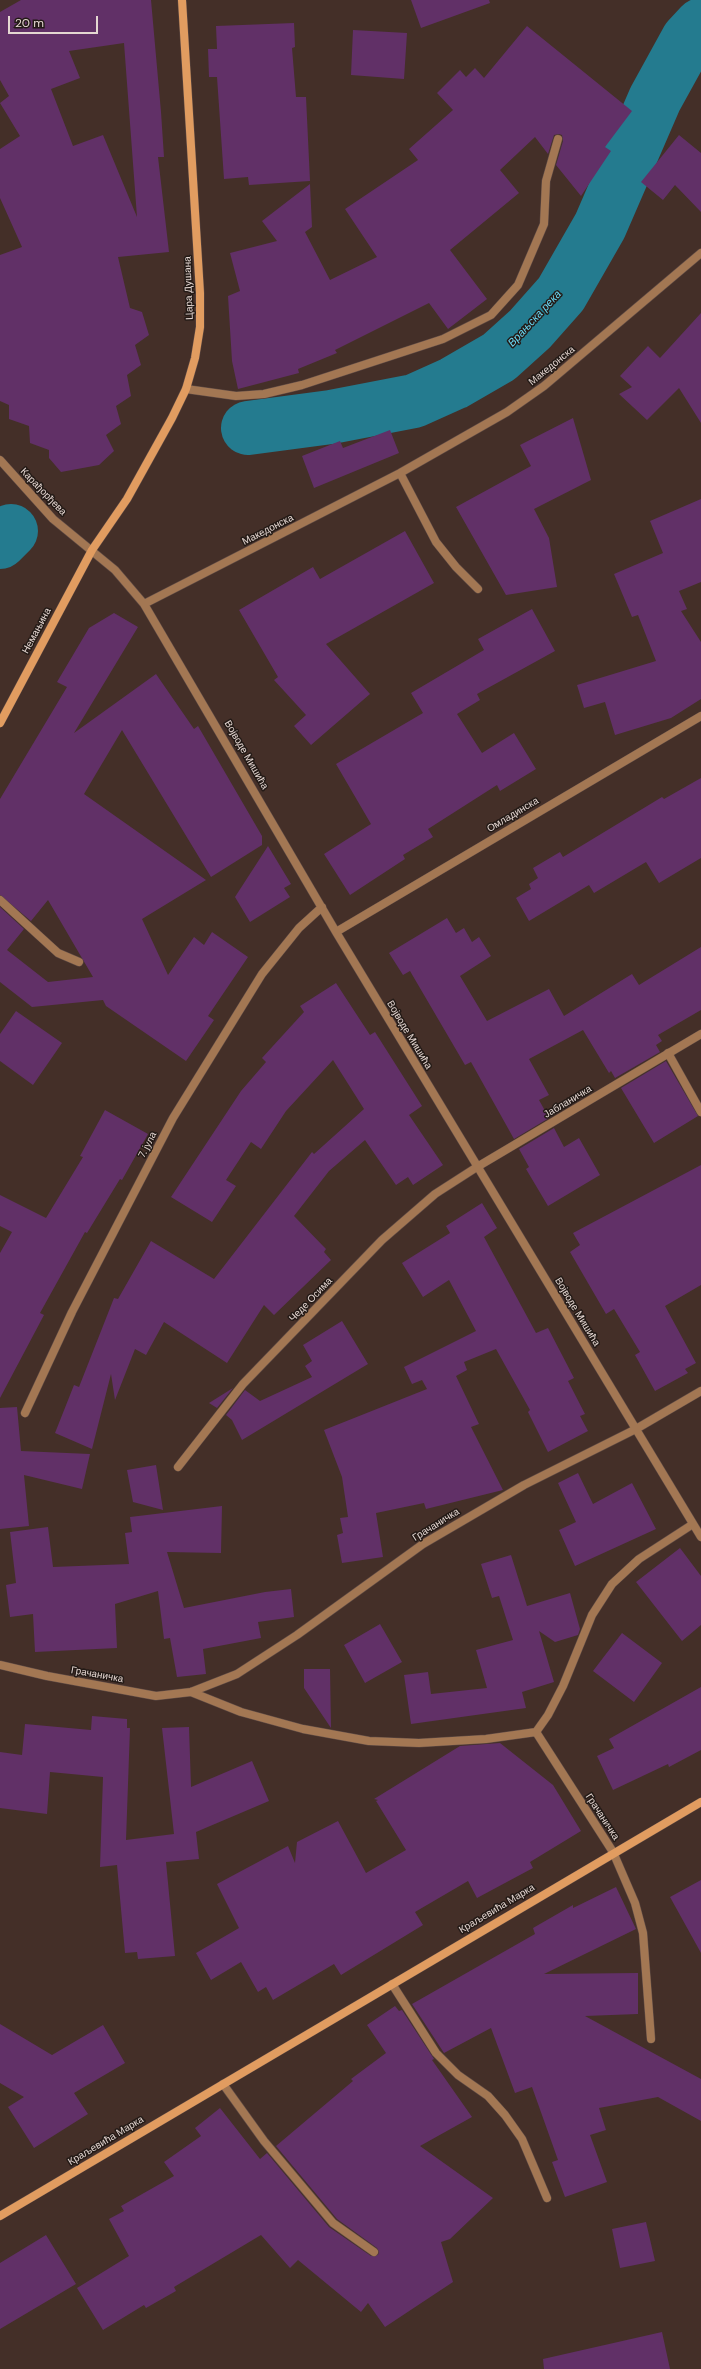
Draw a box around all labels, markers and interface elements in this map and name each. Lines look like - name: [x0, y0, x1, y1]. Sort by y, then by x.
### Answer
- scale bar: [10, 8, 100, 34]
- text: 20 m: [15, 15, 44, 31]
- street label: Цара Душана: [182, 256, 196, 320]
- water label: Врањска река: [506, 288, 564, 350]
- street label: Македонска: [526, 344, 578, 388]
- street label: Карађорђева: [17, 466, 69, 518]
- street label: Македонска: [240, 512, 296, 548]
- street label: Немањина: [20, 606, 54, 656]
- street label: Војводе Мишића: [221, 718, 271, 792]
- street label: Омладинска: [485, 795, 541, 835]
- street label: Војводе Мишића: [384, 999, 434, 1071]
- street label: Јабланичка: [542, 1083, 594, 1121]
- street label: 7. јула: [136, 1130, 160, 1160]
- street label: Чеде Осима: [287, 1275, 335, 1325]
- street label: Војводе Мишића: [552, 1276, 602, 1348]
- street label: Грачаничка: [410, 1506, 462, 1544]
- street label: Грачаничка: [70, 1664, 124, 1686]
- street label: Грачаничка: [583, 1792, 621, 1842]
- street label: Краљевића Марка: [457, 1882, 537, 1936]
- street label: Краљевића Марка: [66, 2114, 146, 2168]

